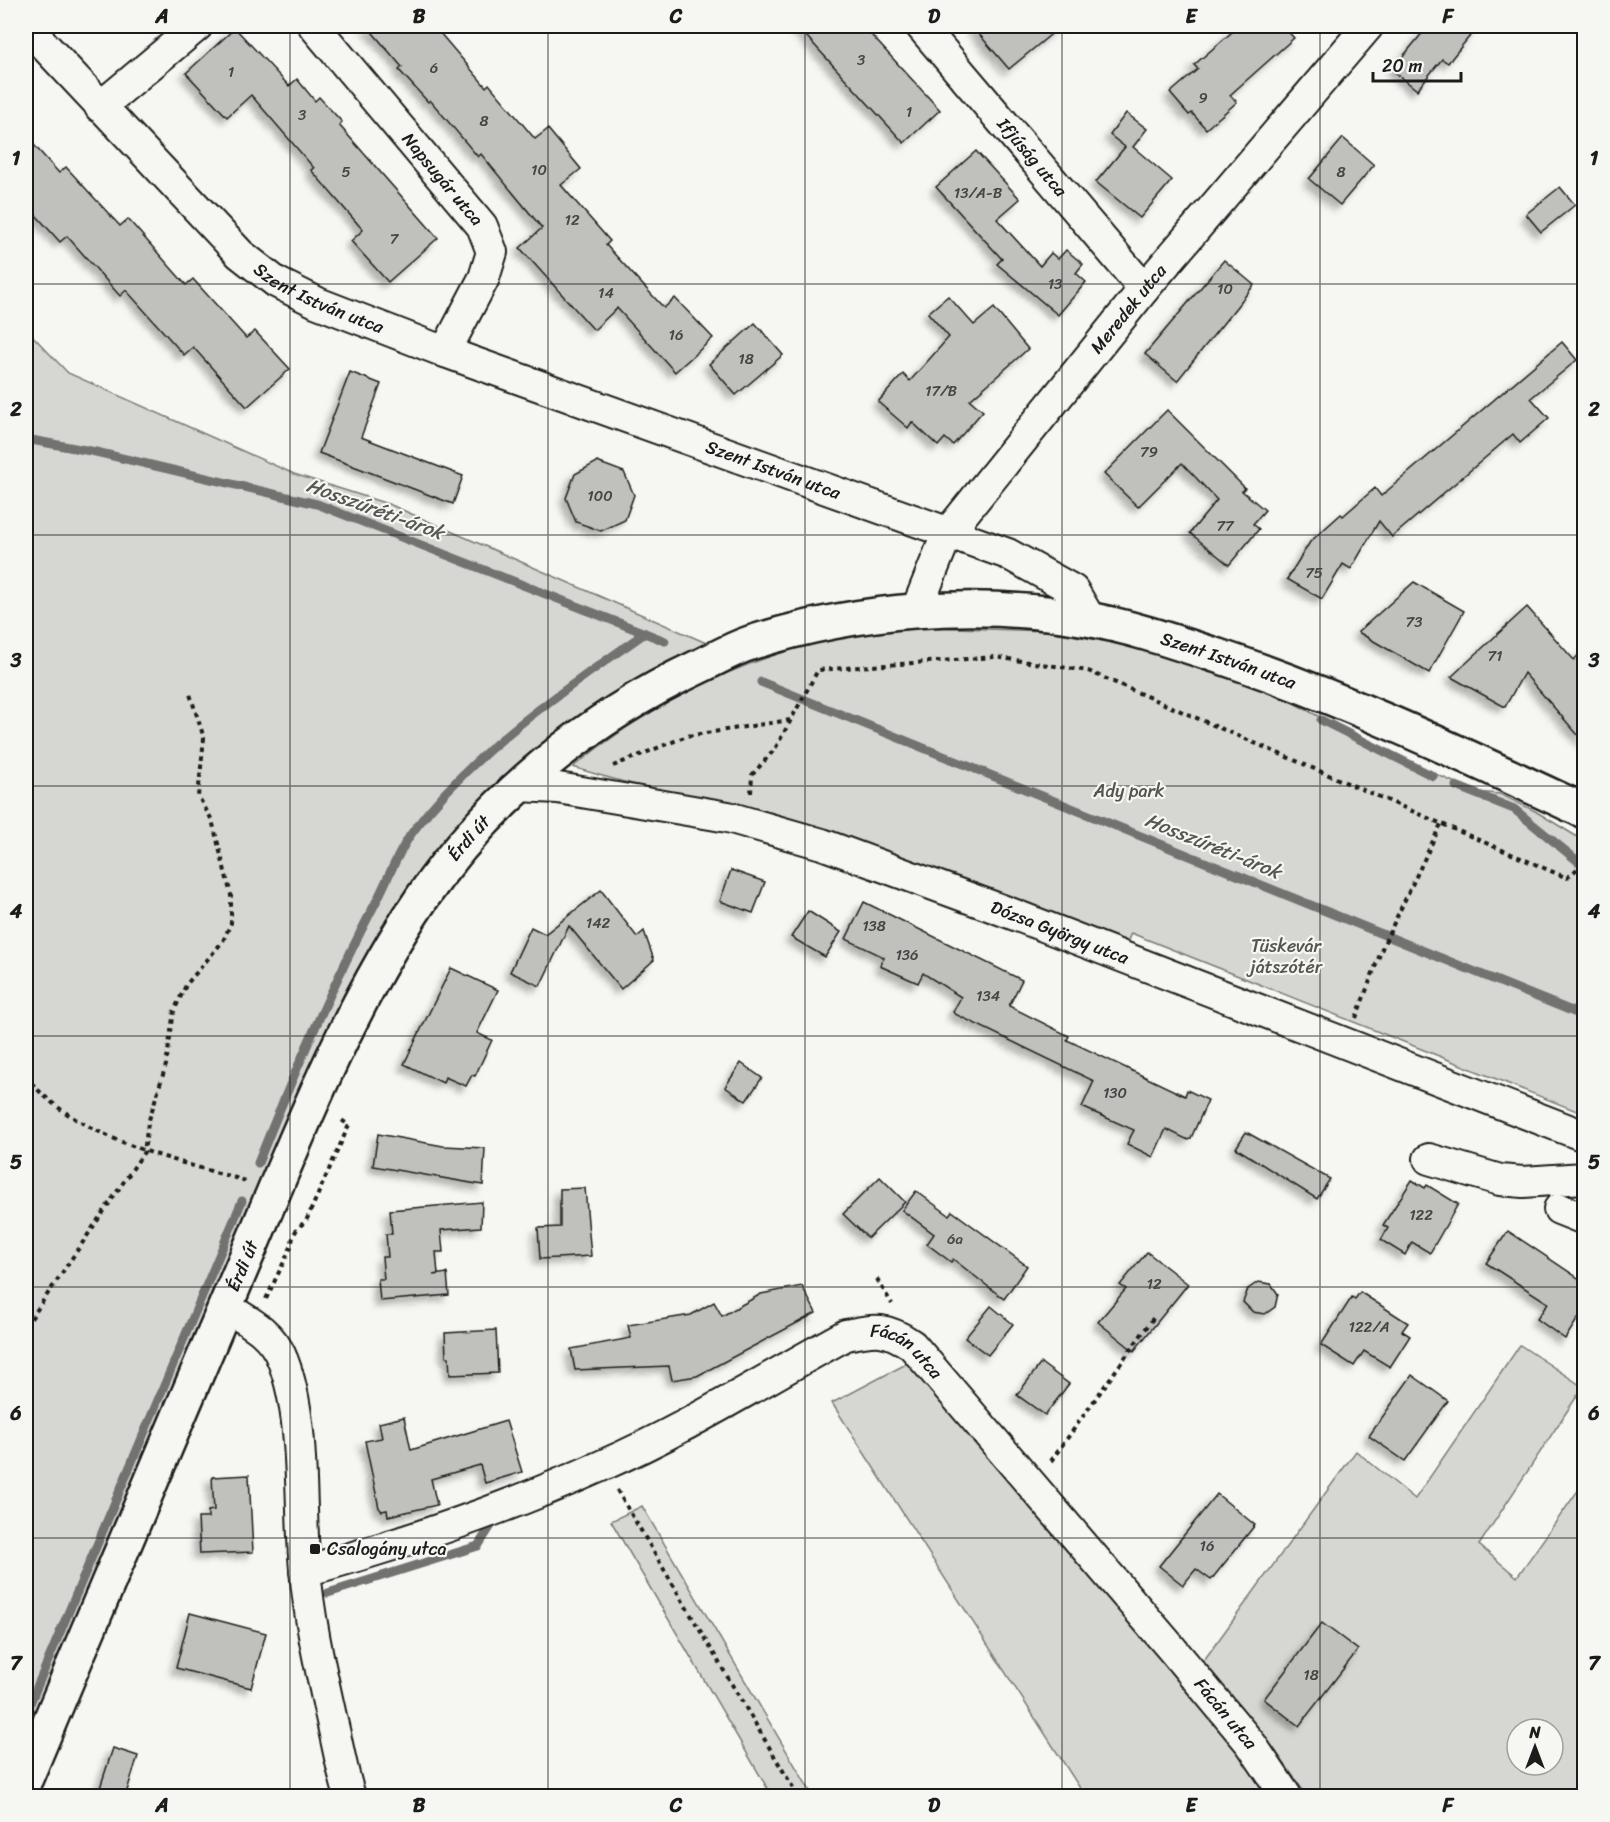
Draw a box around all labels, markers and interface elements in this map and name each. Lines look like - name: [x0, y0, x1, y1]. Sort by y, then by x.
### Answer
- text: A: [154, 0, 169, 34]
- text: B: [413, 0, 426, 34]
- text: C: [669, 0, 683, 34]
- text: D: [928, 0, 941, 34]
- text: E: [1185, 0, 1198, 34]
- text: F: [1442, 0, 1455, 34]
- scale bar: [1373, 45, 1462, 83]
- house number: 3: [857, 47, 865, 73]
- text: 20 m: [1382, 50, 1422, 82]
- house number: 6: [430, 55, 438, 81]
- house number: 1: [228, 59, 234, 85]
- house number: 9: [1198, 85, 1208, 111]
- house number: 1: [906, 99, 912, 125]
- house number: 3: [298, 102, 306, 128]
- house number: 8: [479, 108, 489, 134]
- street label: Ifjúság utca: [988, 109, 1076, 205]
- street label: Napsugár utca: [393, 125, 492, 233]
- text: 1: [12, 141, 21, 176]
- text: 1: [1590, 141, 1599, 176]
- house number: 10: [531, 157, 547, 183]
- house number: 5: [341, 159, 351, 185]
- house number: 8: [1336, 159, 1346, 185]
- house number: 13/A-B: [954, 180, 1003, 206]
- house number: 12: [564, 207, 580, 233]
- house number: 7: [390, 226, 400, 252]
- street label: Szent István utca: [246, 254, 389, 343]
- street label: Meredek utca: [1082, 256, 1176, 361]
- house number: 13: [1048, 271, 1062, 297]
- house number: 10: [1217, 276, 1233, 302]
- house number: 14: [598, 280, 614, 306]
- house number: 16: [669, 322, 683, 348]
- house number: 18: [738, 346, 754, 372]
- house number: 17/B: [925, 378, 957, 404]
- text: 2: [9, 392, 22, 427]
- text: 2: [1587, 392, 1600, 427]
- street label: Szent István utca: [701, 431, 846, 509]
- house number: 79: [1140, 439, 1158, 465]
- water label: Hosszúréti-árok: [301, 468, 451, 551]
- house number: 100: [587, 483, 613, 509]
- house number: 77: [1216, 513, 1235, 539]
- house number: 75: [1305, 560, 1323, 586]
- house number: 73: [1406, 609, 1422, 635]
- street label: Szent István utca: [1157, 622, 1302, 699]
- text: 3: [10, 643, 22, 678]
- house number: 71: [1487, 643, 1503, 669]
- text: 3: [1588, 643, 1600, 678]
- park label: Ady park: [1093, 775, 1165, 807]
- water label: Hosszúréti-árok: [1140, 803, 1289, 890]
- street label: Érdi út: [439, 807, 499, 869]
- street label: Dózsa György utca: [986, 891, 1135, 974]
- text: 4: [9, 894, 23, 929]
- text: 4: [1587, 894, 1601, 929]
- house number: 142: [586, 910, 611, 936]
- house number: 138: [862, 913, 886, 939]
- park label: Tüskevár játszótér: [1246, 930, 1324, 983]
- house number: 136: [895, 942, 919, 968]
- house number: 134: [976, 983, 1000, 1009]
- house number: 130: [1103, 1080, 1127, 1106]
- text: 5: [10, 1145, 22, 1180]
- text: 5: [1588, 1145, 1600, 1180]
- house number: 122: [1409, 1202, 1433, 1228]
- house number: 6a: [947, 1226, 963, 1252]
- street label: Érdi út: [217, 1235, 268, 1297]
- house number: 12: [1146, 1271, 1162, 1297]
- house number: 122/A: [1348, 1314, 1390, 1340]
- street label: Fácán utca: [870, 1315, 952, 1387]
- text: 6: [9, 1396, 22, 1431]
- text: 6: [1587, 1396, 1600, 1431]
- place label: Csalogány utca: [327, 1533, 447, 1565]
- house number: 16: [1200, 1533, 1214, 1559]
- marker: Csalogány utca: [308, 1542, 322, 1556]
- text: 7: [10, 1646, 23, 1681]
- text: 7: [1588, 1646, 1601, 1681]
- house number: 18: [1303, 1662, 1319, 1688]
- street label: Fácán utca: [1186, 1670, 1266, 1758]
- north arrow: [1505, 1717, 1565, 1777]
- text: N: [1528, 1718, 1541, 1747]
- text: A: [154, 1788, 169, 1822]
- text: B: [413, 1788, 426, 1822]
- text: C: [669, 1788, 683, 1822]
- text: D: [928, 1788, 941, 1822]
- text: E: [1185, 1788, 1198, 1822]
- text: F: [1442, 1788, 1455, 1822]

